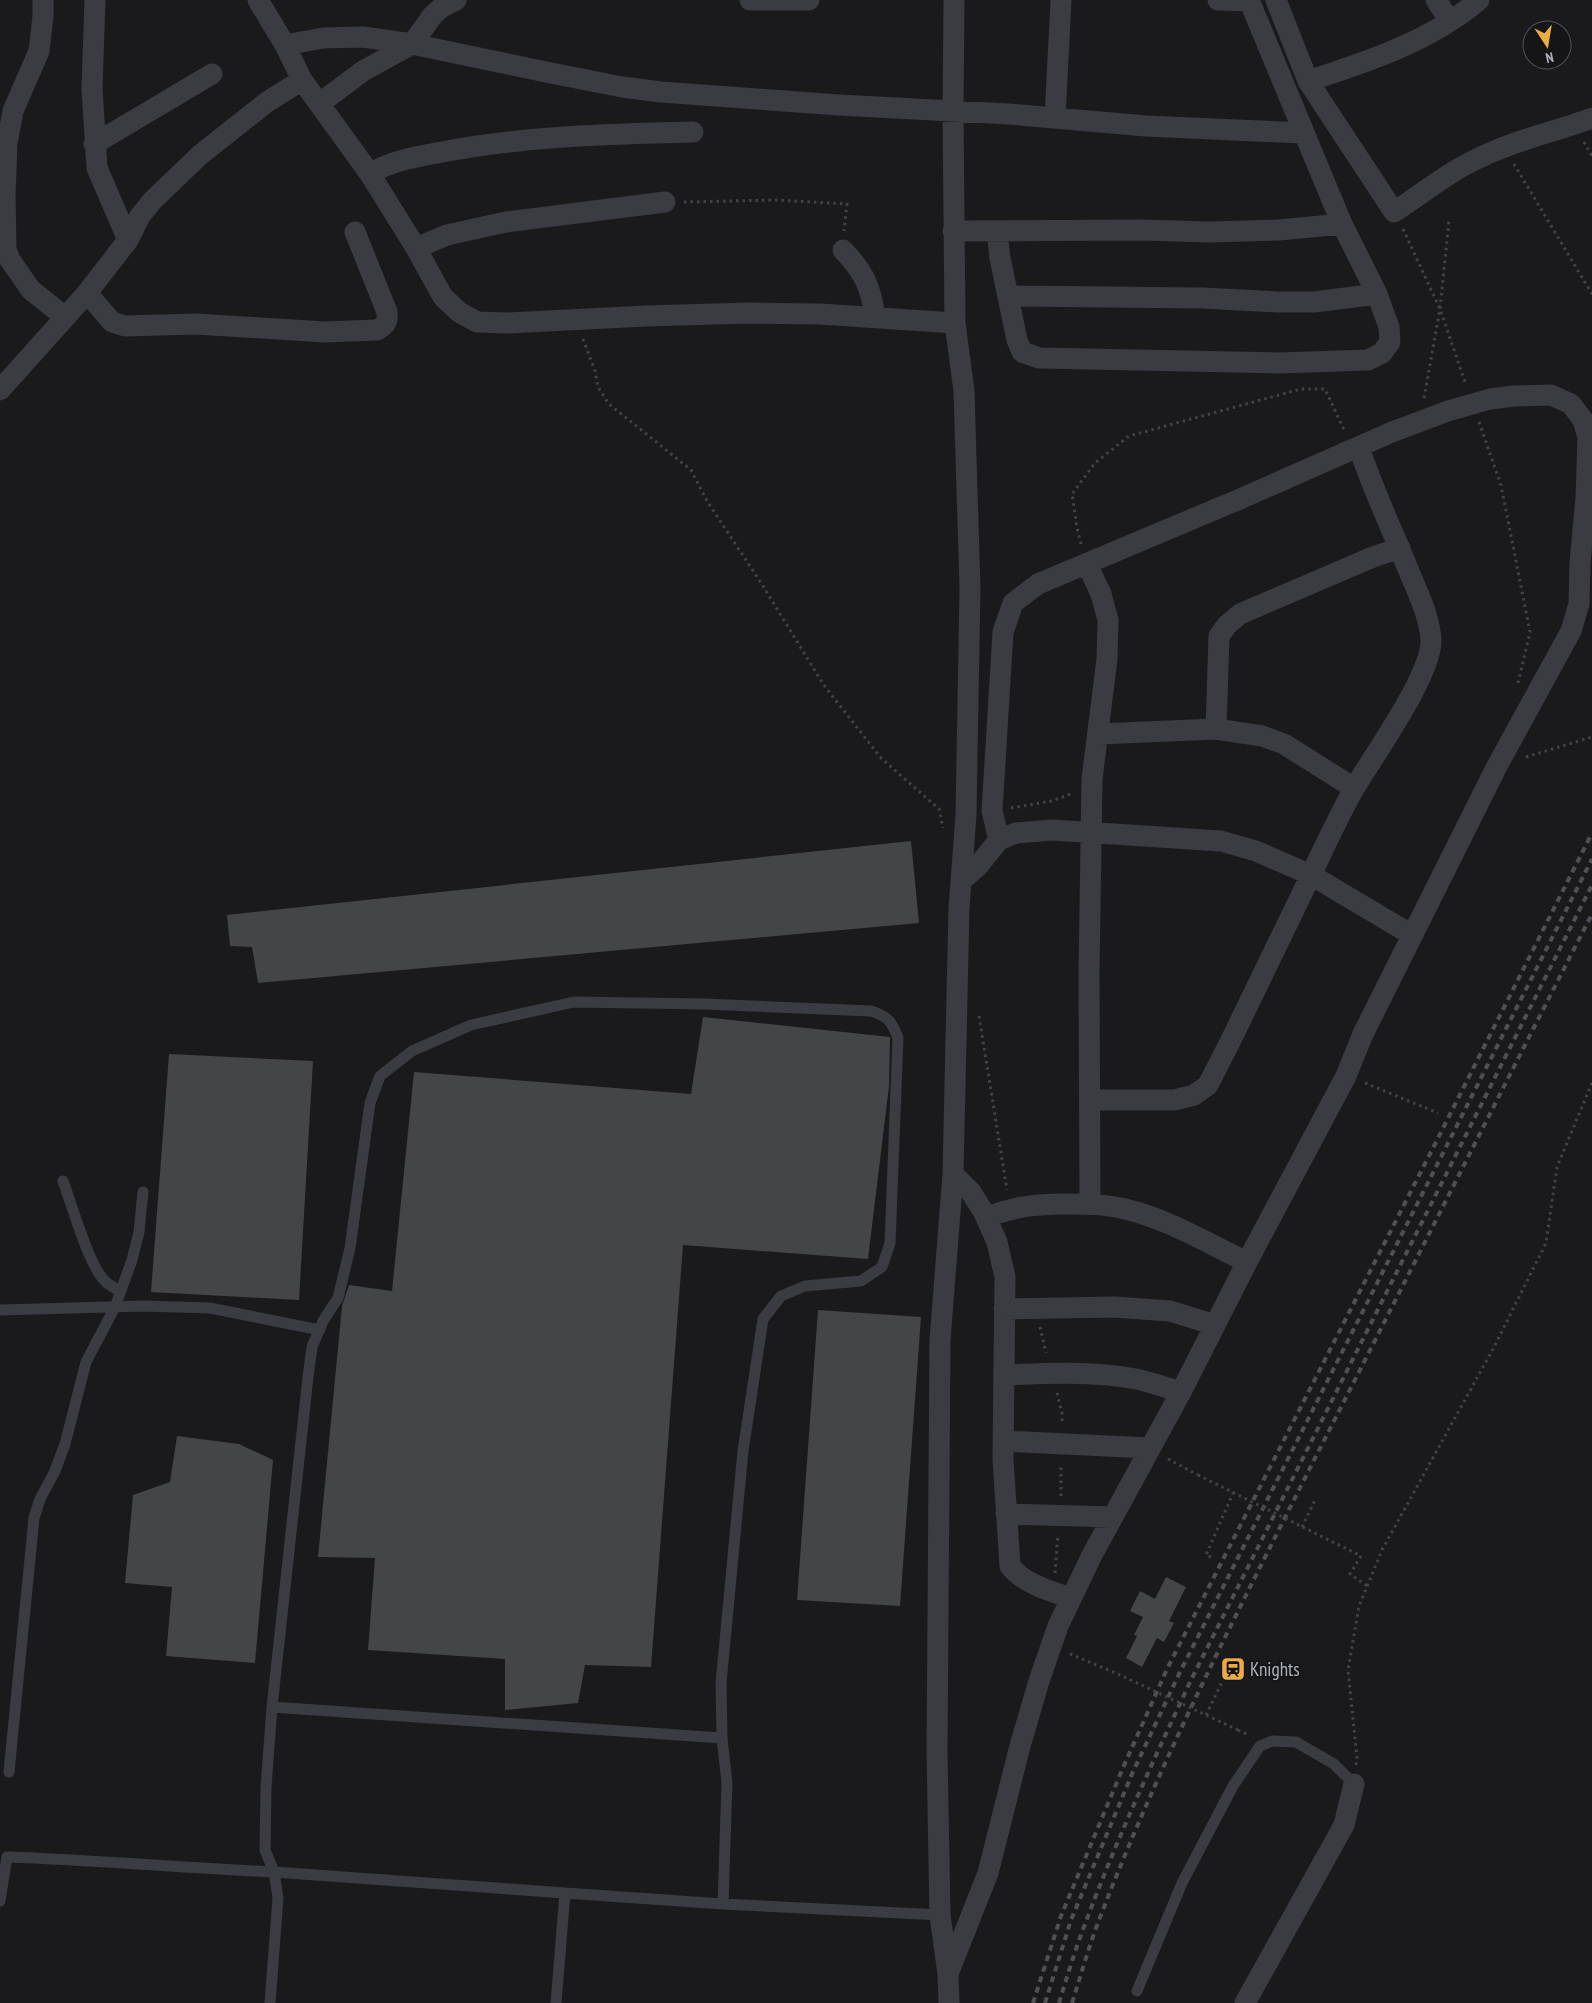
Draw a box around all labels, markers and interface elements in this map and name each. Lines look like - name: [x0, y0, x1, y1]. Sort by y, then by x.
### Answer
- north arrow: [1522, 20, 1572, 70]
- text: N: [1544, 48, 1555, 67]
- station icon: Knights: [1220, 1656, 1246, 1682]
- place label: Knights: [1250, 1657, 1300, 1681]

